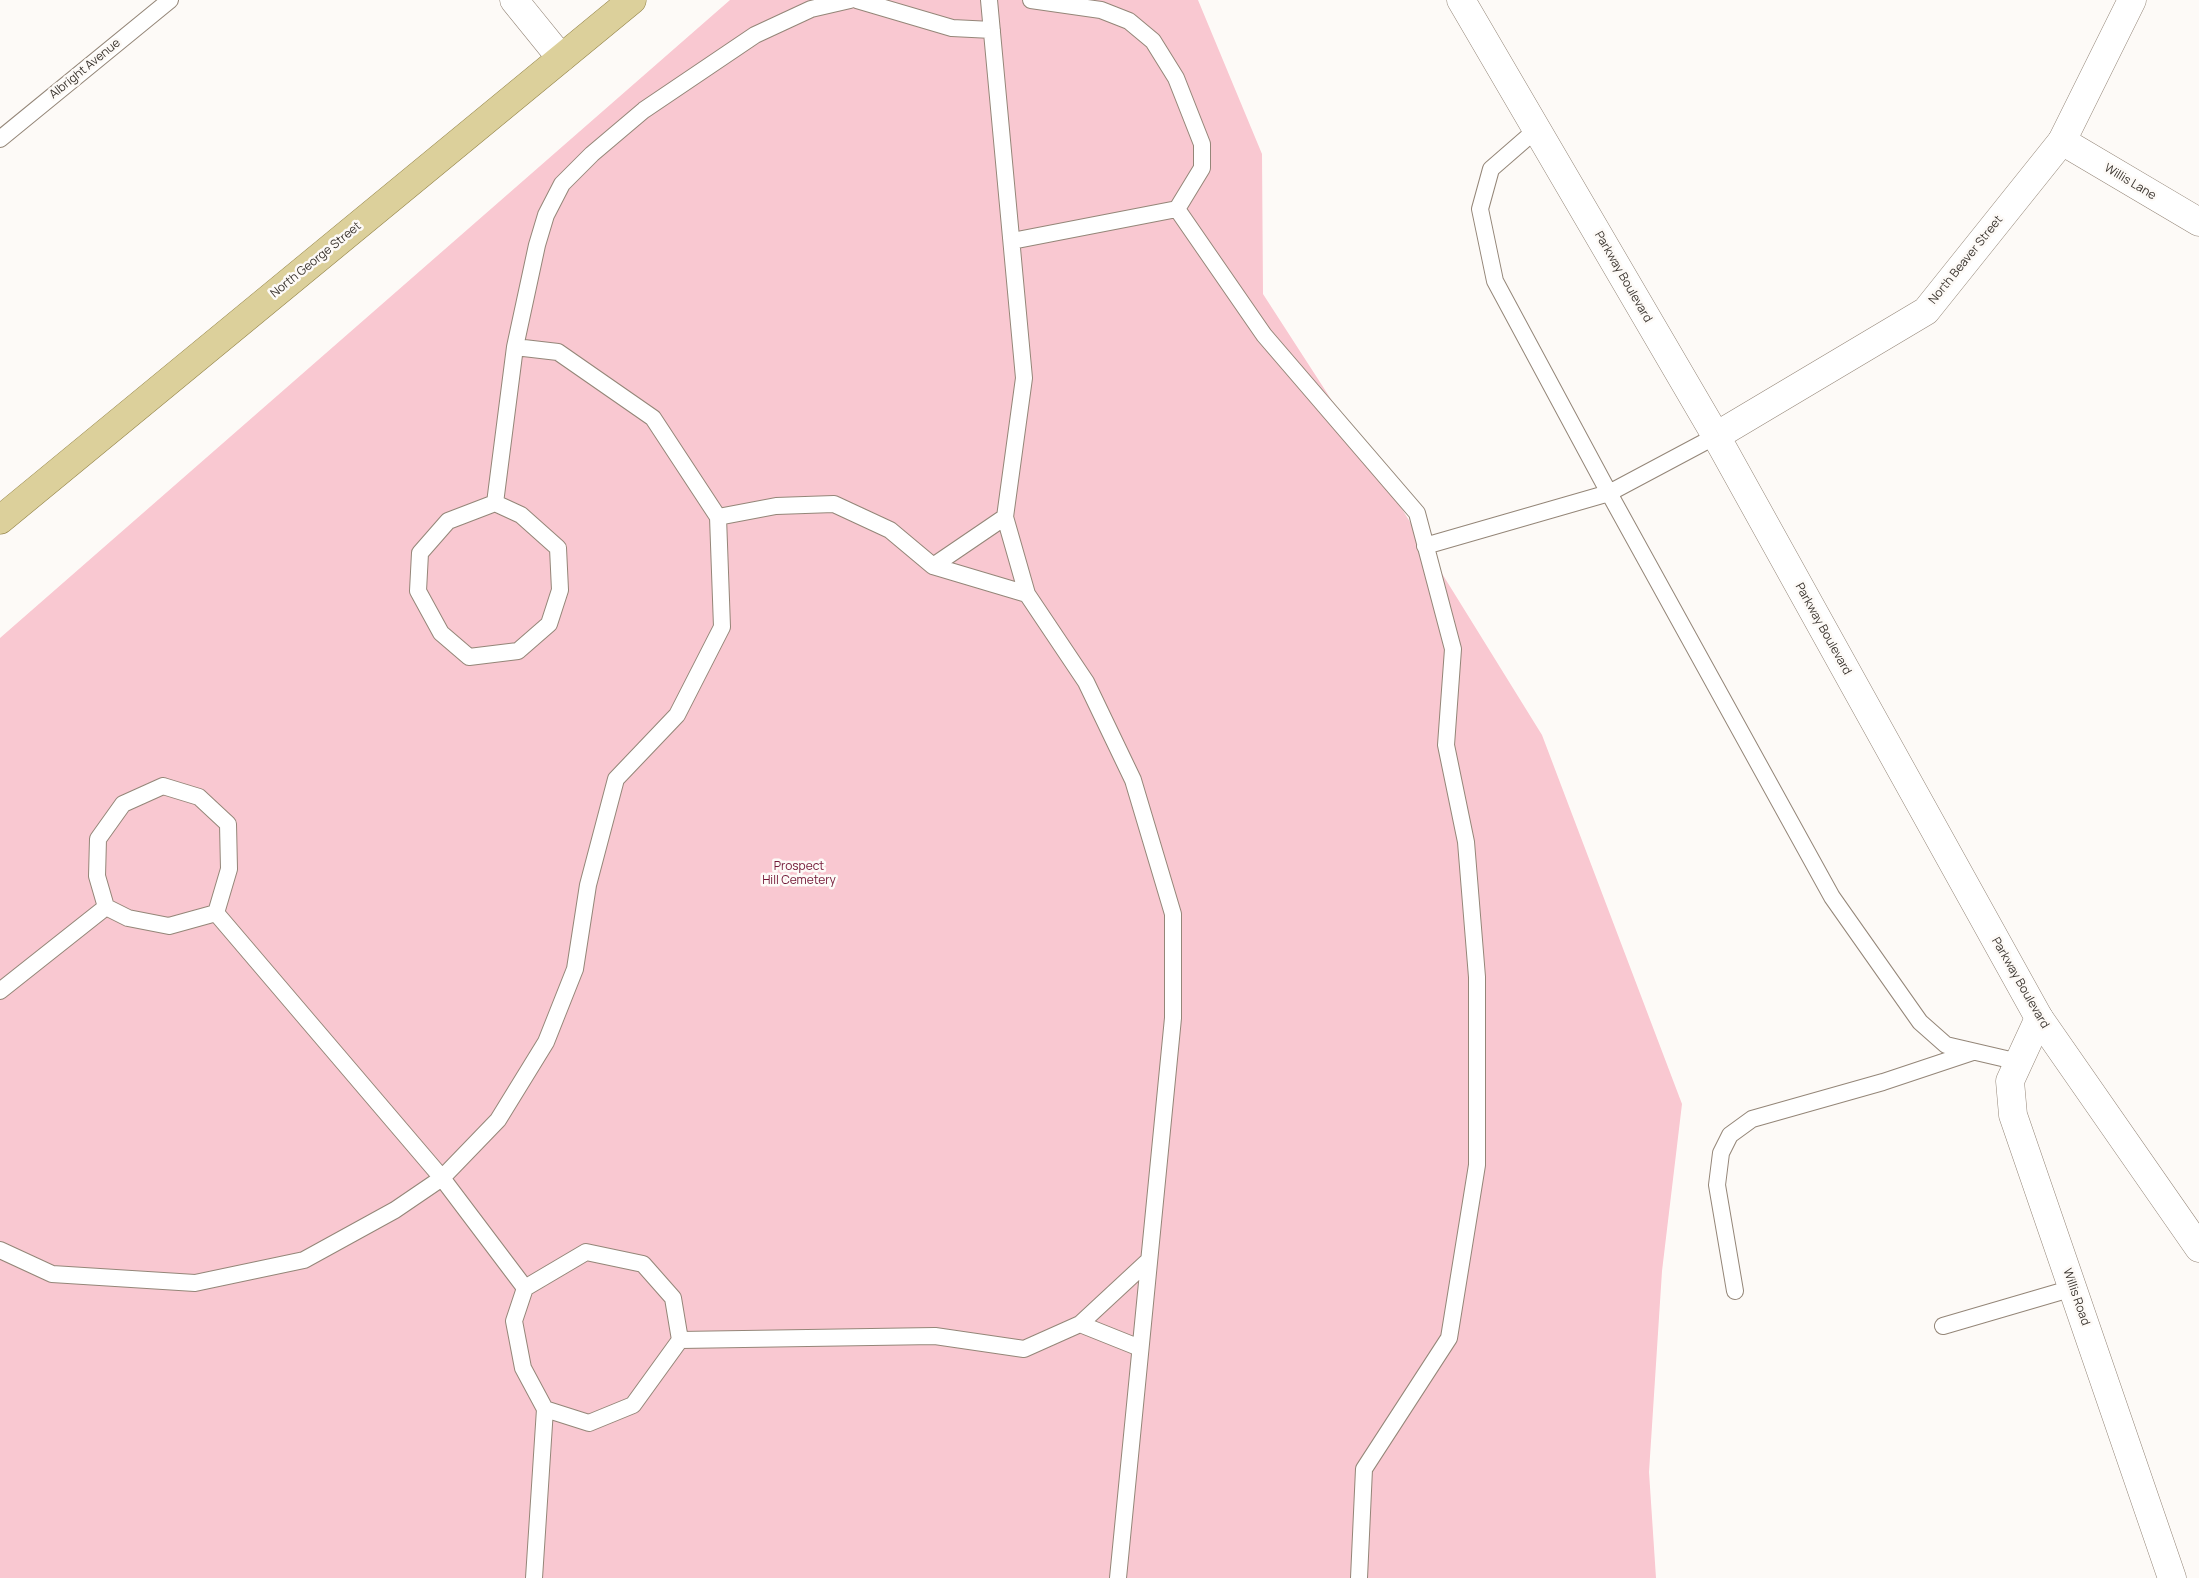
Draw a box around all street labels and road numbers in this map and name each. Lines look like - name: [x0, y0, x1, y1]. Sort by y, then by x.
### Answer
- street label: Albright Avenue: [47, 36, 123, 102]
- street label: Willis Lane: [2102, 161, 2158, 203]
- street label: North Beaver Street: [1926, 213, 2006, 307]
- street label: North George Street: [268, 219, 364, 301]
- street label: Parkway Boulevard: [1591, 229, 1655, 325]
- street label: Parkway Boulevard: [1792, 581, 1854, 677]
- street label: Parkway Boulevard: [1988, 935, 2052, 1031]
- street label: Willis Road: [2060, 1267, 2092, 1327]

